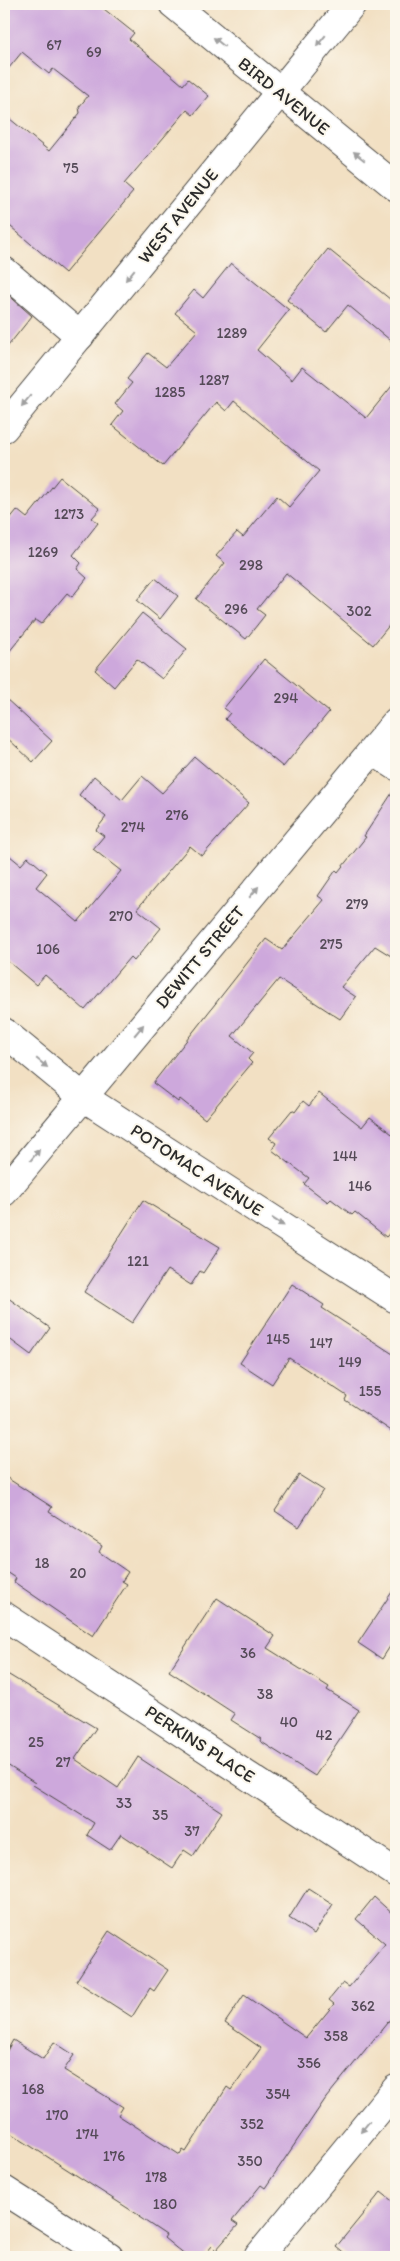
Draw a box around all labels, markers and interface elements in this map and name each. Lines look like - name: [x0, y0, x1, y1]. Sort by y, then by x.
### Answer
- one-way arrow: [316, 35, 327, 48]
- house number: 67: [46, 36, 62, 54]
- one-way arrow: [213, 37, 226, 48]
- house number: 69: [86, 43, 102, 61]
- street label: BIRD AVENUE: [234, 52, 334, 140]
- one-way arrow: [352, 151, 365, 162]
- house number: 75: [63, 159, 79, 177]
- street label: WEST AVENUE: [133, 164, 223, 268]
- one-way arrow: [124, 268, 135, 281]
- house number: 1289: [217, 324, 248, 342]
- house number: 1287: [199, 371, 230, 389]
- house number: 1285: [155, 383, 186, 401]
- one-way arrow: [21, 394, 32, 407]
- house number: 1273: [54, 505, 84, 523]
- house number: 1269: [28, 543, 58, 561]
- house number: 298: [239, 556, 263, 574]
- house number: 296: [224, 600, 248, 618]
- house number: 302: [346, 602, 372, 620]
- house number: 294: [274, 689, 298, 707]
- house number: 276: [165, 806, 189, 824]
- house number: 274: [121, 818, 145, 836]
- one-way arrow: [249, 886, 260, 899]
- house number: 279: [345, 895, 369, 913]
- street label: DEWITT STREET: [151, 901, 249, 1013]
- house number: 270: [109, 907, 133, 925]
- house number: 275: [319, 935, 343, 953]
- house number: 106: [36, 940, 60, 958]
- one-way arrow: [133, 1024, 144, 1037]
- one-way arrow: [35, 1058, 48, 1069]
- street label: POTOMAC AVENUE: [127, 1119, 268, 1221]
- house number: 144: [333, 1147, 358, 1165]
- one-way arrow: [29, 1149, 40, 1162]
- house number: 146: [348, 1177, 372, 1195]
- one-way arrow: [271, 1217, 284, 1227]
- house number: 121: [127, 1252, 149, 1270]
- house number: 145: [266, 1330, 290, 1348]
- house number: 147: [309, 1334, 333, 1352]
- house number: 149: [338, 1353, 362, 1371]
- house number: 155: [359, 1382, 381, 1400]
- house number: 18: [34, 1554, 50, 1572]
- house number: 20: [69, 1564, 87, 1582]
- house number: 36: [240, 1644, 256, 1662]
- house number: 38: [257, 1685, 273, 1703]
- street label: PERKINS PLACE: [141, 1700, 259, 1788]
- house number: 40: [280, 1713, 298, 1731]
- house number: 42: [316, 1726, 333, 1744]
- house number: 25: [28, 1733, 44, 1751]
- house number: 27: [55, 1753, 71, 1771]
- house number: 33: [116, 1794, 132, 1812]
- house number: 35: [152, 1806, 168, 1824]
- house number: 37: [184, 1822, 200, 1840]
- house number: 362: [351, 1997, 375, 2015]
- house number: 358: [324, 2027, 348, 2045]
- house number: 356: [297, 2054, 321, 2072]
- house number: 168: [21, 2080, 45, 2098]
- house number: 354: [265, 2085, 291, 2103]
- house number: 170: [45, 2106, 69, 2124]
- house number: 352: [240, 2115, 264, 2133]
- one-way arrow: [360, 2120, 371, 2133]
- house number: 174: [75, 2125, 99, 2143]
- house number: 176: [103, 2147, 125, 2165]
- house number: 350: [237, 2152, 263, 2170]
- house number: 178: [145, 2168, 167, 2186]
- house number: 180: [153, 2195, 177, 2213]

